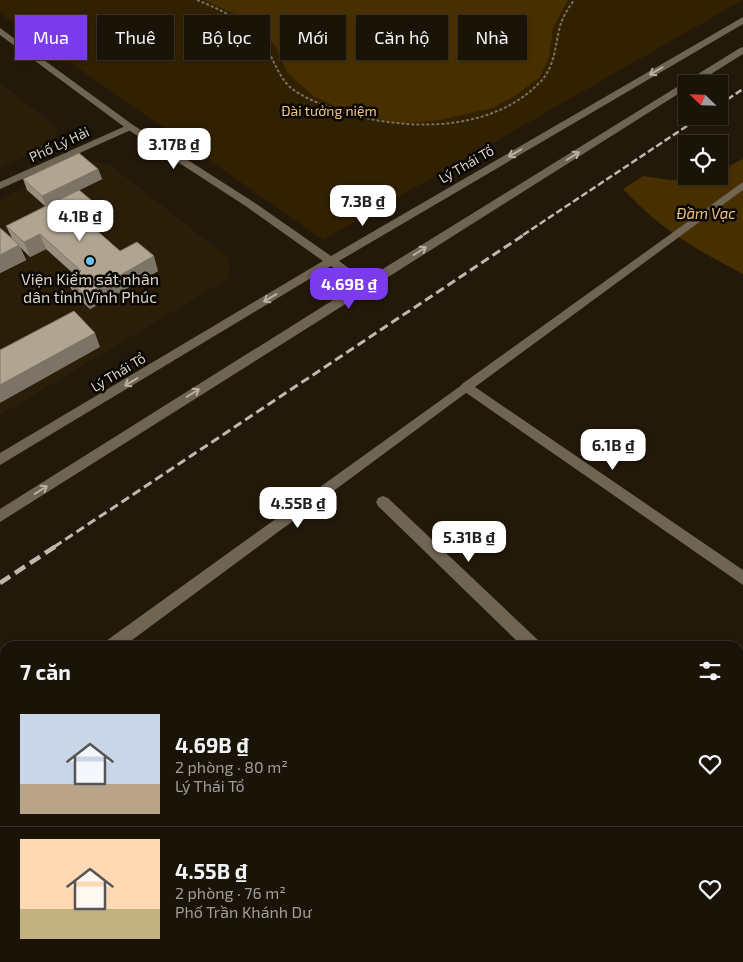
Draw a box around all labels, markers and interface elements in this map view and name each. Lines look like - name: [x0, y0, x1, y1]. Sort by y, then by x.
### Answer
- chip: Mua: [15, 15, 87, 60]
- chip: Thuê: [97, 15, 174, 60]
- chip: Bộ lọc: [184, 15, 270, 60]
- chip: Mới: [280, 15, 346, 60]
- chip: Căn hộ: [356, 15, 448, 60]
- chip: Nhà: [458, 15, 527, 60]
- one-way arrow: [649, 66, 663, 76]
- north arrow: [678, 75, 728, 125]
- map controls: [678, 75, 728, 185]
- park label: Đài tưởng niệm: [281, 102, 377, 119]
- street label: Phố Lý Hải: [26, 123, 92, 165]
- pin: 3.17B ₫: [128, 128, 220, 170]
- text: 3.17B ₫: [149, 134, 199, 153]
- button: locate: [678, 135, 728, 185]
- street label: Lý Thái Tổ: [435, 141, 497, 187]
- one-way arrow: [509, 148, 523, 158]
- one-way arrow: [565, 150, 579, 160]
- pin: 7.3B ₫: [322, 184, 404, 227]
- text: 7.3B ₫: [341, 191, 385, 210]
- pin: 4.1B ₫: [39, 200, 121, 242]
- water label: Đầm Vạc: [677, 204, 735, 222]
- text: 4.1B ₫: [58, 206, 102, 225]
- one-way arrow: [412, 245, 426, 255]
- marker: Viện Kiểm sát nhân dân tỉnh Vĩnh Phúc: [84, 255, 96, 267]
- pin: 4.69B ₫: [303, 268, 395, 310]
- place label: Viện Kiểm sát nhân dân tỉnh Vĩnh Phúc: [21, 269, 159, 306]
- text: 4.69B ₫: [321, 274, 377, 293]
- one-way arrow: [263, 293, 277, 303]
- street label: Lý Thái Tổ: [88, 349, 149, 395]
- one-way arrow: [124, 377, 138, 387]
- one-way arrow: [186, 388, 200, 398]
- pin: 6.1B ₫: [572, 428, 654, 471]
- text: 6.1B ₫: [592, 435, 634, 454]
- one-way arrow: [34, 484, 48, 494]
- pin: 4.55B ₫: [252, 486, 344, 529]
- text: 4.55B ₫: [271, 493, 325, 512]
- pin: 5.31B ₫: [423, 520, 515, 563]
- text: 5.31B ₫: [443, 527, 495, 546]
- icon: filters: [696, 657, 724, 685]
- text: 7 căn: [20, 659, 71, 684]
- text: 4.69B ₫: [175, 732, 249, 757]
- icon: home: [60, 734, 120, 794]
- icon: heart: [696, 750, 724, 778]
- text: 2 phòng · 80 m²: [175, 757, 288, 776]
- text: Lý Thái Tổ: [175, 776, 245, 795]
- text: 4.55B ₫: [175, 858, 247, 883]
- icon: home: [60, 859, 120, 919]
- icon: heart: [696, 875, 724, 903]
- text: 2 phòng · 76 m²: [175, 883, 286, 902]
- text: Phố Trần Khánh Dư: [175, 902, 312, 921]

